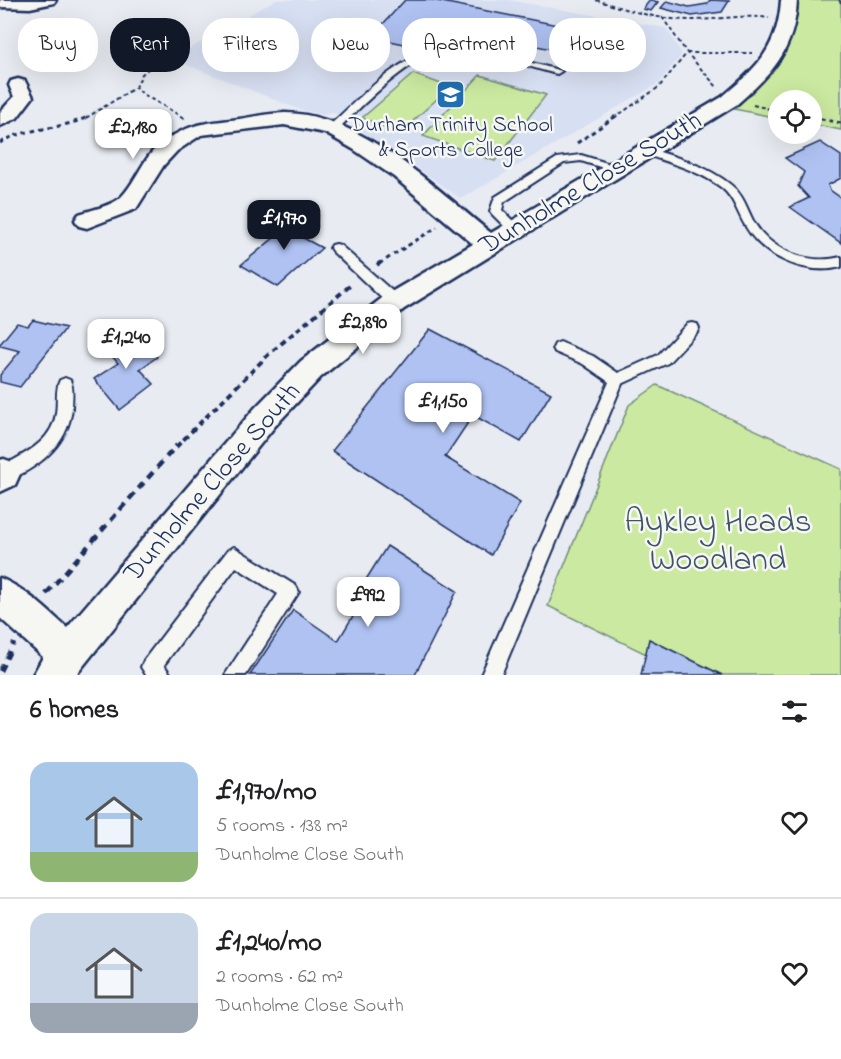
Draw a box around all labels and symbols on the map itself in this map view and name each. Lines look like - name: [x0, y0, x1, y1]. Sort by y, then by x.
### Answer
- school or university icon: Durham Trinity School & Sports College: [435, 78, 467, 110]
- street label: Dunholme Close South: [471, 102, 710, 267]
- pin: £2,180: [84, 109, 182, 160]
- place label: Durham Trinity School & Sports College: [348, 110, 553, 168]
- pin: £1,970: [235, 200, 333, 251]
- pin: £2,890: [314, 304, 412, 355]
- pin: £1,240: [77, 319, 175, 370]
- street label: Dunholme Close South: [114, 375, 311, 592]
- pin: £1,150: [394, 383, 492, 434]
- park label: Aykley Heads Woodland: [624, 499, 812, 585]
- pin: £992: [332, 577, 404, 628]

